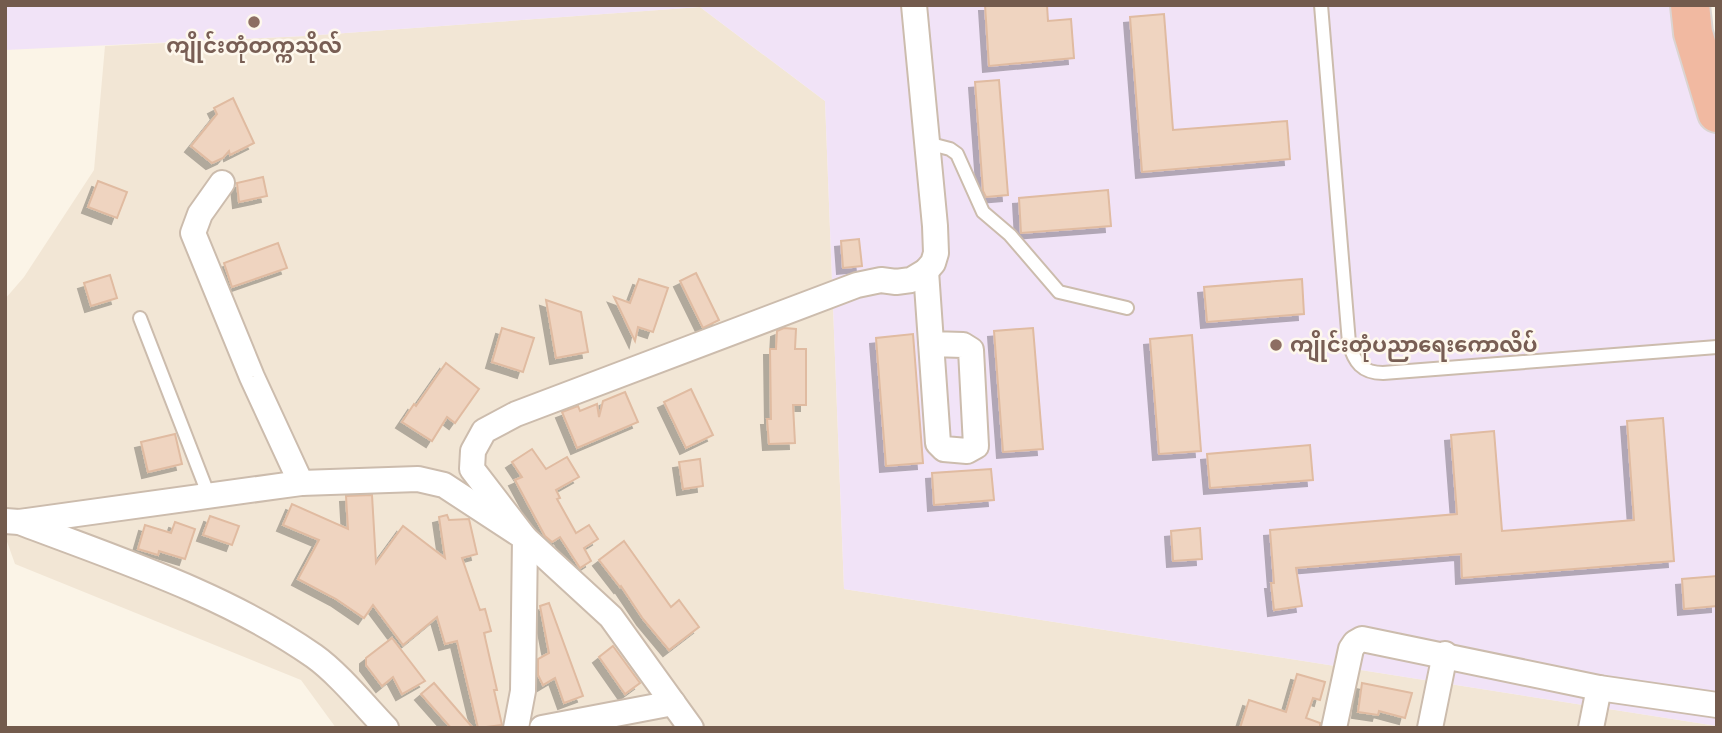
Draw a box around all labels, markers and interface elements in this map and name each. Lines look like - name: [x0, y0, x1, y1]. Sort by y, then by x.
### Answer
- marker: ကျိုင်းတုံတက္ကသိုလ်: [246, 14, 262, 30]
- place label: ကျိုင်းတုံတက္ကသိုလ်: [166, 30, 342, 64]
- place label: ကျိုင်းတုံပညာရေးကောလိပ်: [1290, 329, 1537, 363]
- marker: ကျိုင်းတုံပညာရေးကောလိပ်: [1268, 337, 1284, 353]

